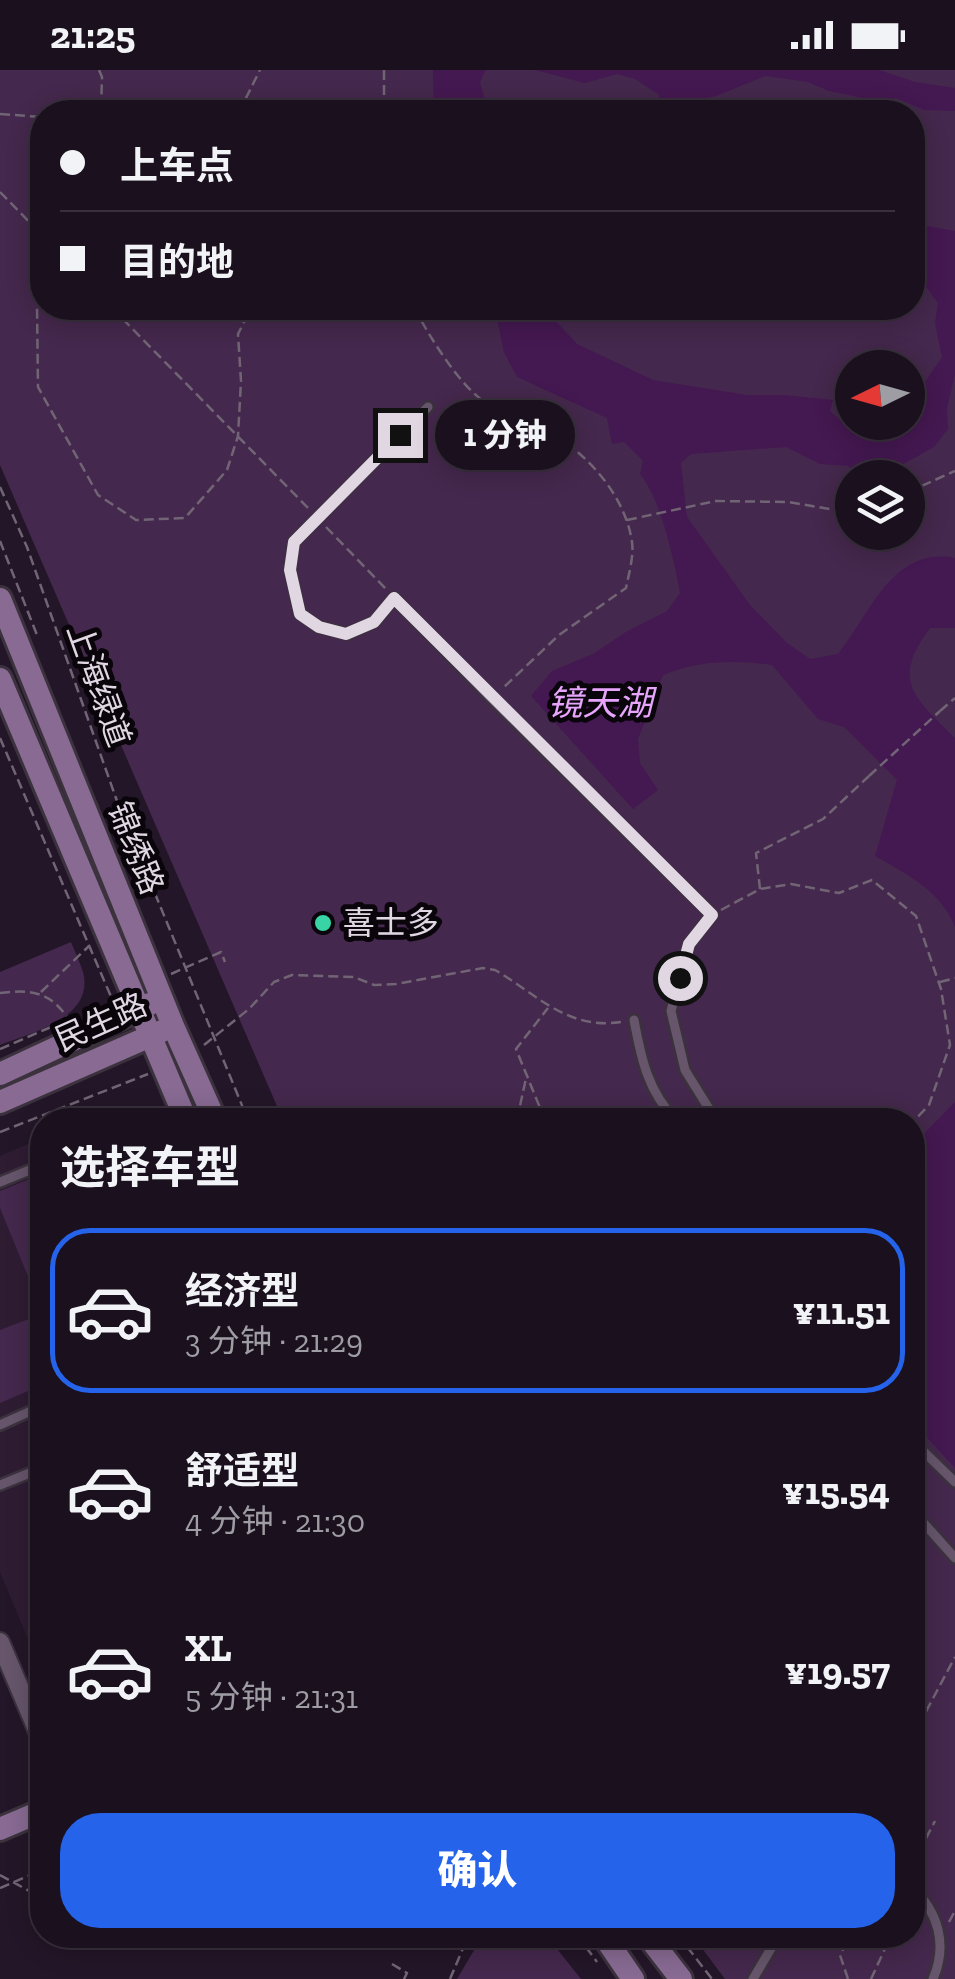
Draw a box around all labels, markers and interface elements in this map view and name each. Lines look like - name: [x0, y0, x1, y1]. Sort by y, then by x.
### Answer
- text: 21:25: [50, 12, 135, 58]
- text: 上车点: [120, 143, 234, 189]
- text: 目的地: [120, 239, 234, 285]
- north arrow: [835, 350, 925, 440]
- map controls: [835, 350, 925, 550]
- callout: 1 分钟: [435, 400, 575, 470]
- route end: [378, 413, 423, 458]
- text: 1 分钟: [464, 416, 546, 454]
- button: layers: [835, 460, 925, 550]
- street label: 上海绿道: [59, 618, 139, 752]
- water label: 镜天湖: [547, 682, 657, 724]
- street label: 锦绣路: [100, 796, 172, 900]
- place label: 喜士多: [343, 904, 439, 942]
- marker: 喜士多: [312, 912, 334, 934]
- route start: [658, 956, 703, 1001]
- street label: 民生路: [49, 985, 153, 1059]
- text: 选择车型: [60, 1141, 240, 1195]
- icon: car: [65, 1266, 155, 1356]
- text: 经济型: [185, 1268, 299, 1314]
- text: ¥11.51: [793, 1288, 890, 1334]
- text: 3 分钟 · 21:29: [185, 1322, 363, 1360]
- icon: car: [65, 1446, 155, 1536]
- text: 舒适型: [185, 1448, 299, 1494]
- text: ¥15.54: [782, 1468, 890, 1514]
- text: 4 分钟 · 21:30: [185, 1502, 365, 1540]
- text: XL: [185, 1625, 232, 1671]
- icon: car: [65, 1626, 155, 1716]
- text: ¥19.57: [784, 1648, 890, 1694]
- text: 5 分钟 · 21:31: [185, 1678, 358, 1716]
- button: 确认: [60, 1813, 895, 1928]

